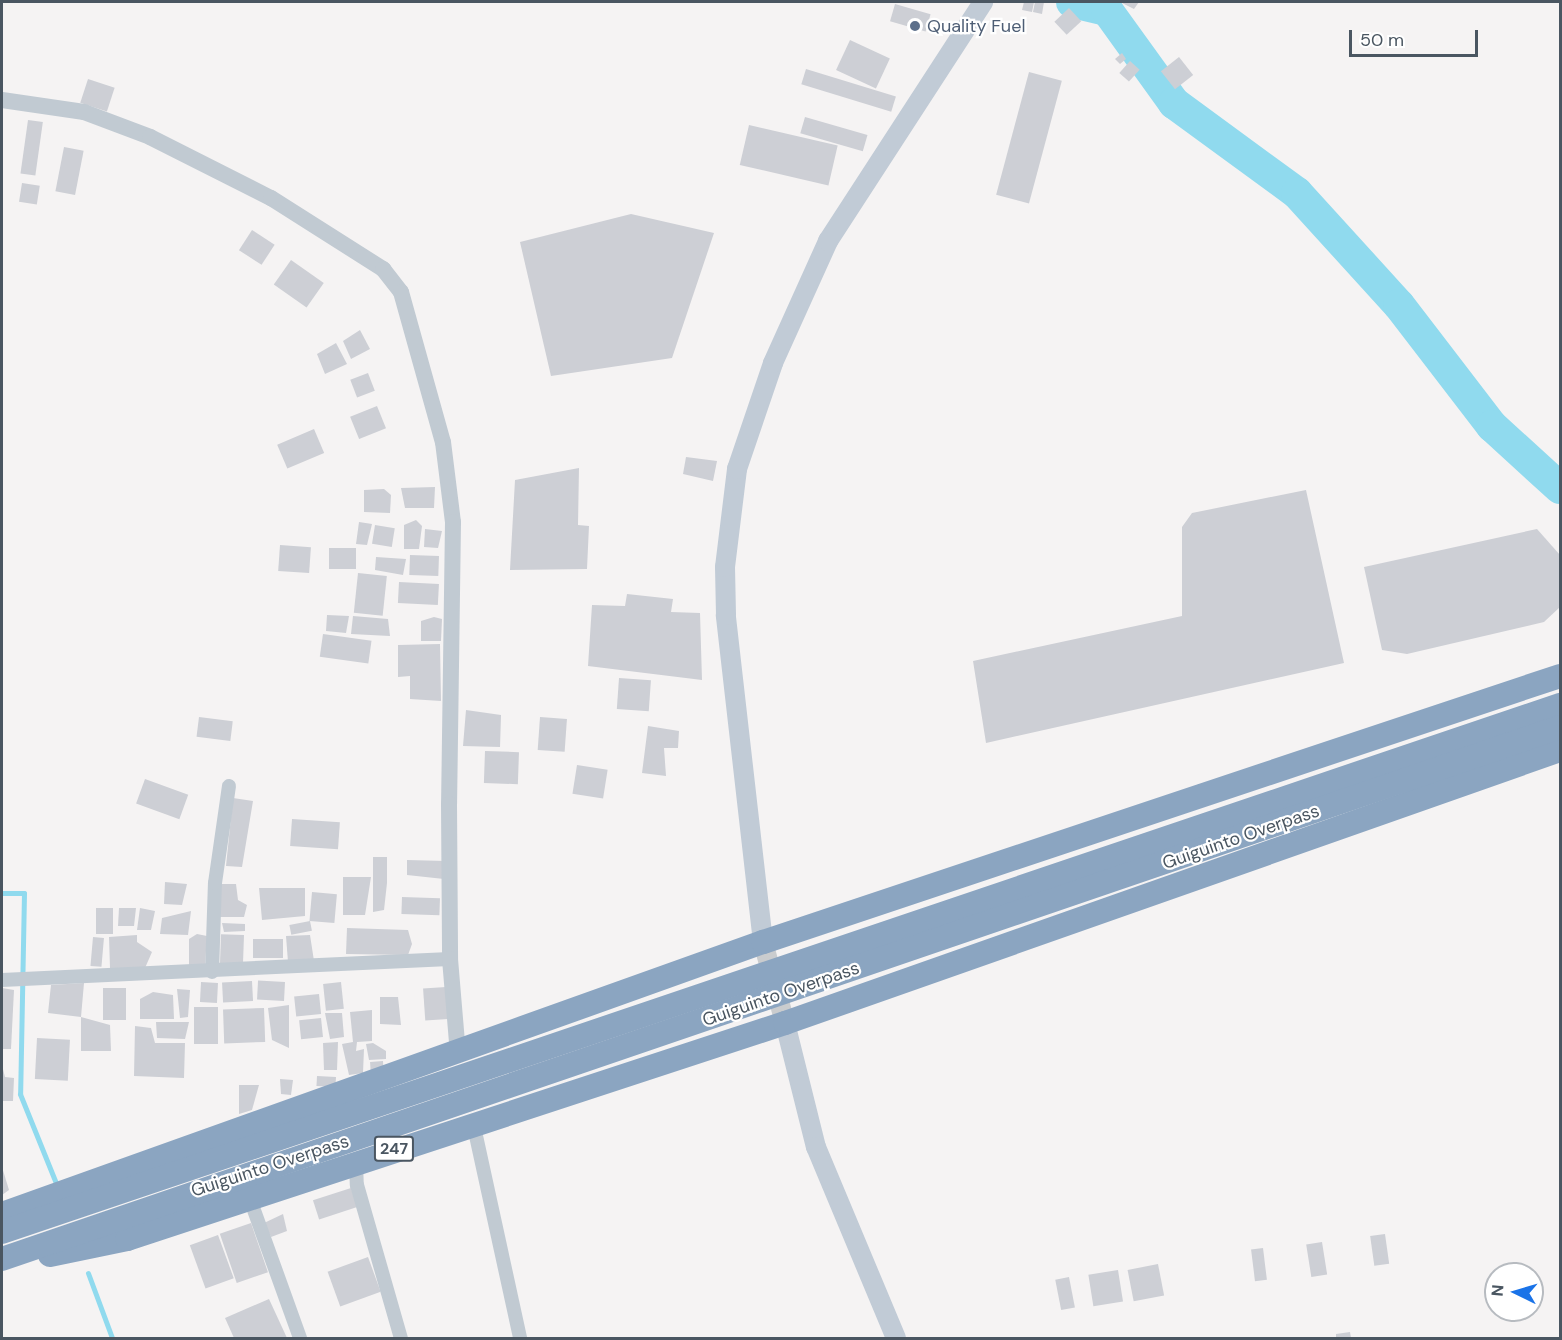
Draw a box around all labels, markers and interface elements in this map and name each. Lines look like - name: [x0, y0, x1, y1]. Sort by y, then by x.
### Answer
- place label: Quality Fuel: [927, 15, 1025, 37]
- scale bar: [1352, 18, 1481, 56]
- marker: Quality Fuel: [908, 19, 922, 33]
- text: 50 m: [1360, 28, 1404, 52]
- street label: Guiguinto Overpass: [1160, 800, 1322, 874]
- street label: Guiguinto Overpass: [700, 957, 862, 1031]
- street label: Guiguinto Overpass: [188, 1130, 352, 1202]
- road number: 247: [373, 1136, 415, 1162]
- north arrow: [1484, 1262, 1544, 1322]
- text: N: [1487, 1284, 1509, 1297]

